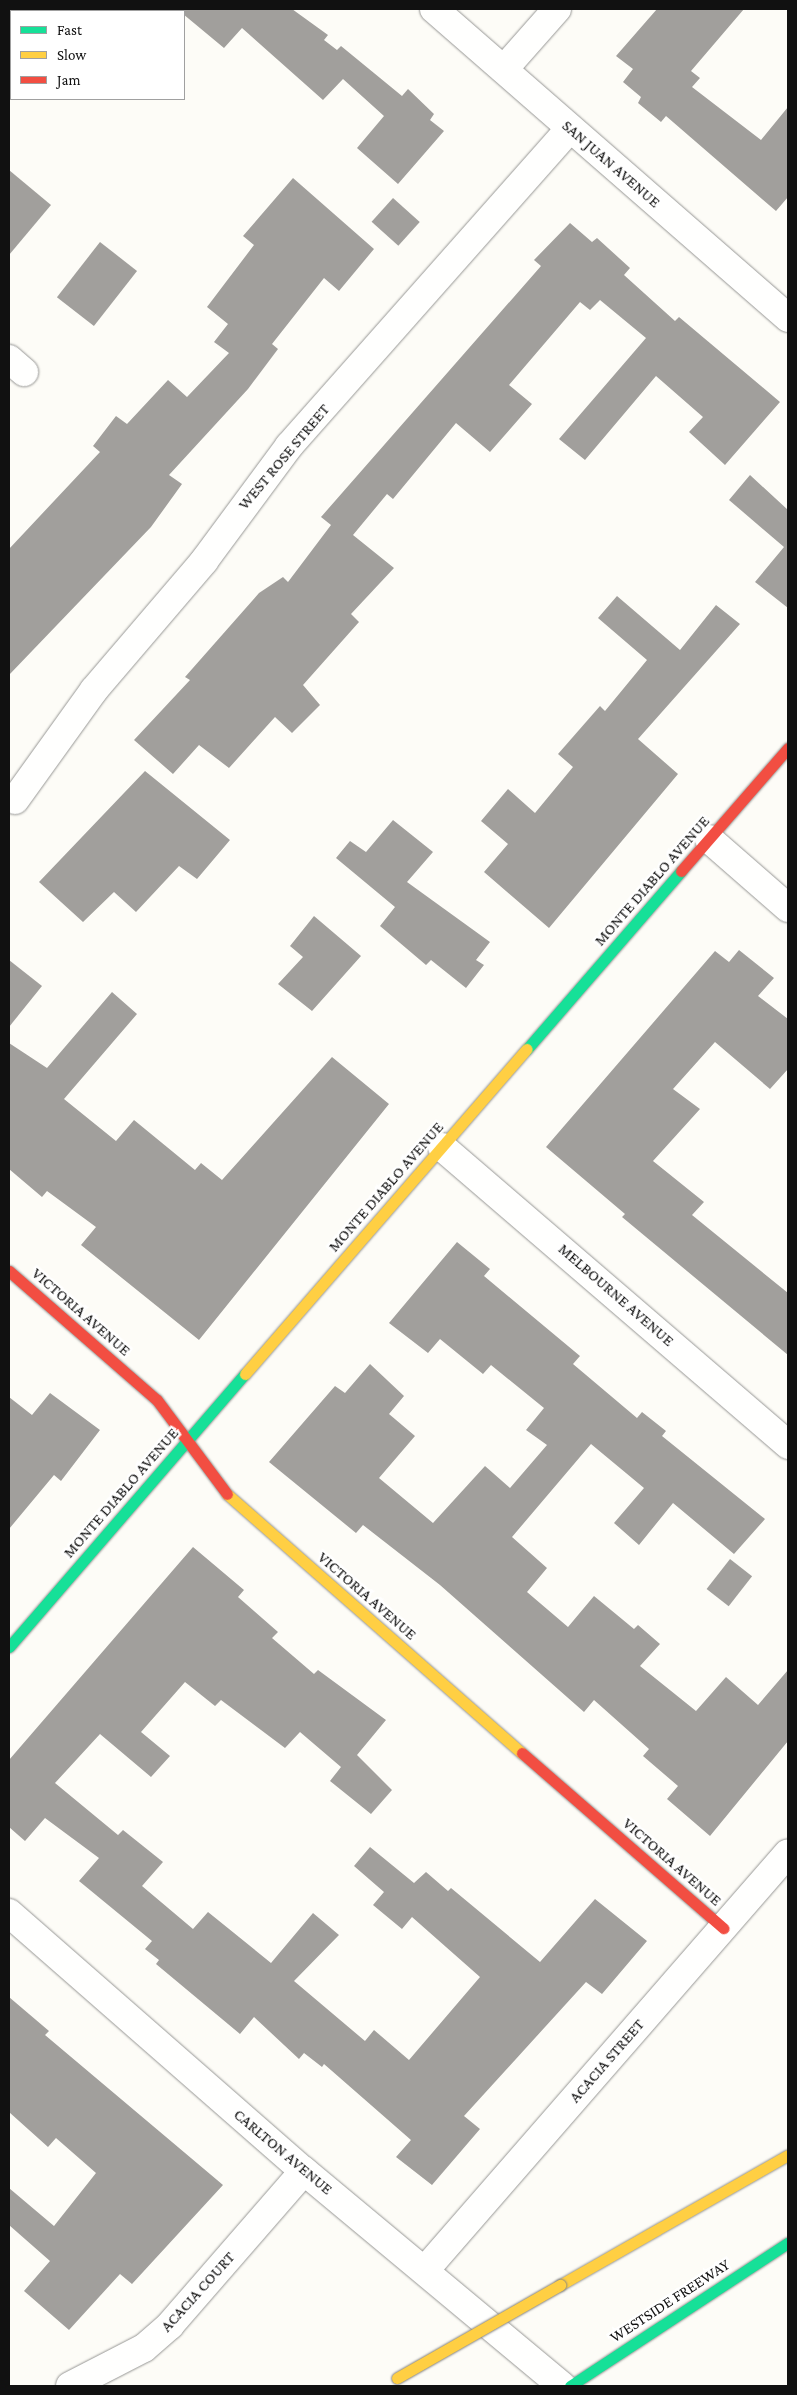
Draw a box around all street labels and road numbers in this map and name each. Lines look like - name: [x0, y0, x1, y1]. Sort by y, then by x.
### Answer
- street label: SAN JUAN AVENUE: [558, 116, 664, 212]
- street label: WEST ROSE STREET: [234, 400, 334, 514]
- street label: MONTE DIABLO AVENUE: [590, 812, 714, 950]
- street label: MONTE DIABLO AVENUE: [324, 1118, 448, 1256]
- street label: MELBOURNE AVENUE: [554, 1240, 678, 1350]
- street label: VICTORIA AVENUE: [28, 1264, 134, 1360]
- street label: MONTE DIABLO AVENUE: [59, 1424, 183, 1562]
- street label: VICTORIA AVENUE: [314, 1548, 420, 1644]
- street label: VICTORIA AVENUE: [619, 1814, 725, 1910]
- street label: ACACIA STREET: [565, 2015, 649, 2107]
- street label: CARLTON AVENUE: [230, 2105, 336, 2199]
- street label: ACACIA COURT: [157, 2248, 239, 2336]
- street label: WESTSIDE FREEWAY: [606, 2255, 734, 2347]

